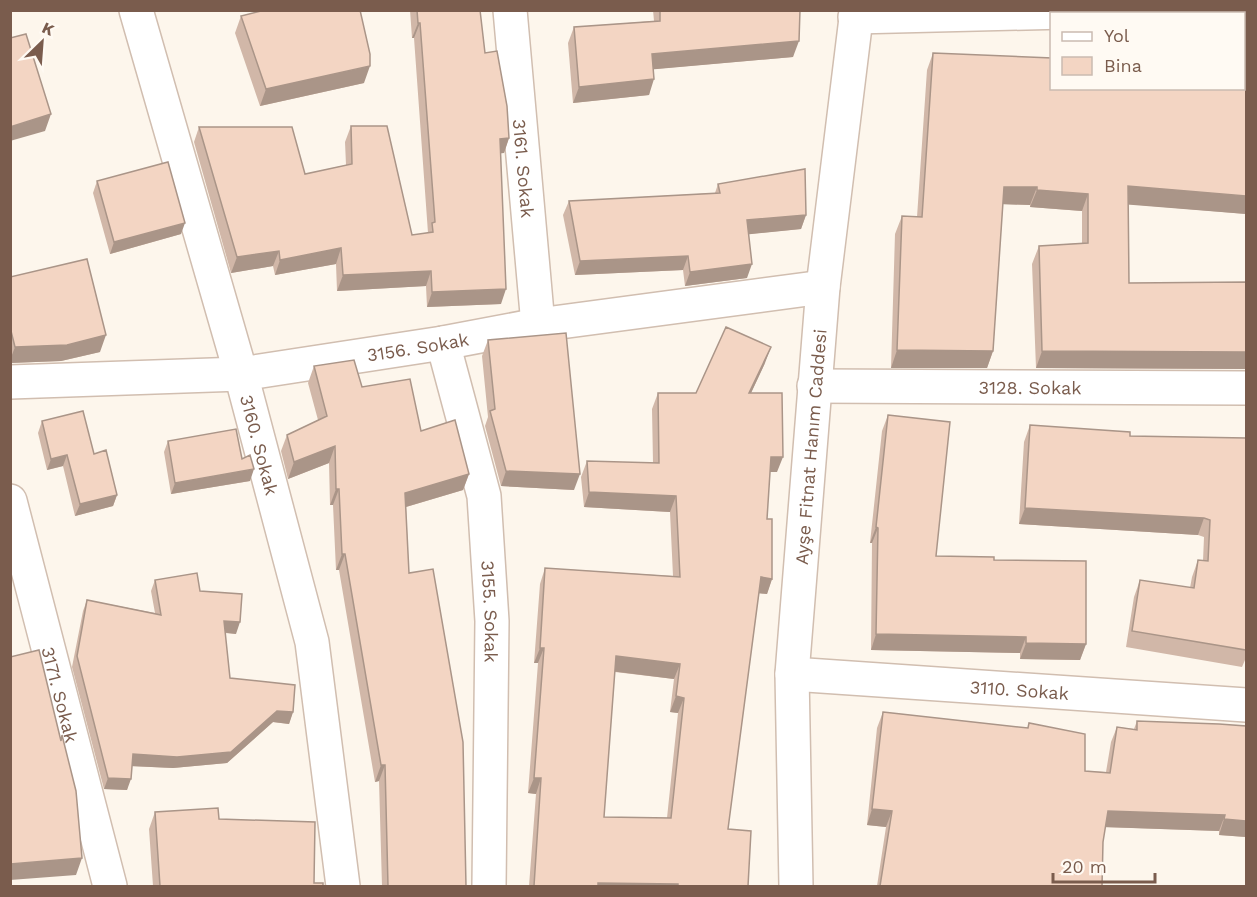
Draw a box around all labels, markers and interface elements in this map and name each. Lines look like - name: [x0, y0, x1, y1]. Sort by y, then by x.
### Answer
- north arrow: [12, 12, 72, 72]
- legend: [1050, 12, 1245, 90]
- text: K: [39, 18, 57, 40]
- text: Yol: [1104, 25, 1130, 46]
- text: Bina: [1104, 55, 1142, 76]
- street label: 3161. Sokak: [509, 118, 539, 219]
- street label: 3156. Sokak: [365, 328, 470, 365]
- street label: Ayşe Fitnat Hanım Caddesi: [790, 328, 830, 565]
- street label: 3128. Sokak: [979, 376, 1081, 398]
- street label: 3160. Sokak: [236, 392, 283, 497]
- street label: 3155. Sokak: [478, 560, 502, 663]
- street label: 3171. Sokak: [38, 644, 83, 745]
- street label: 3110. Sokak: [969, 676, 1070, 703]
- scale bar: [1053, 846, 1155, 884]
- text: 20 m: [1062, 856, 1107, 877]

